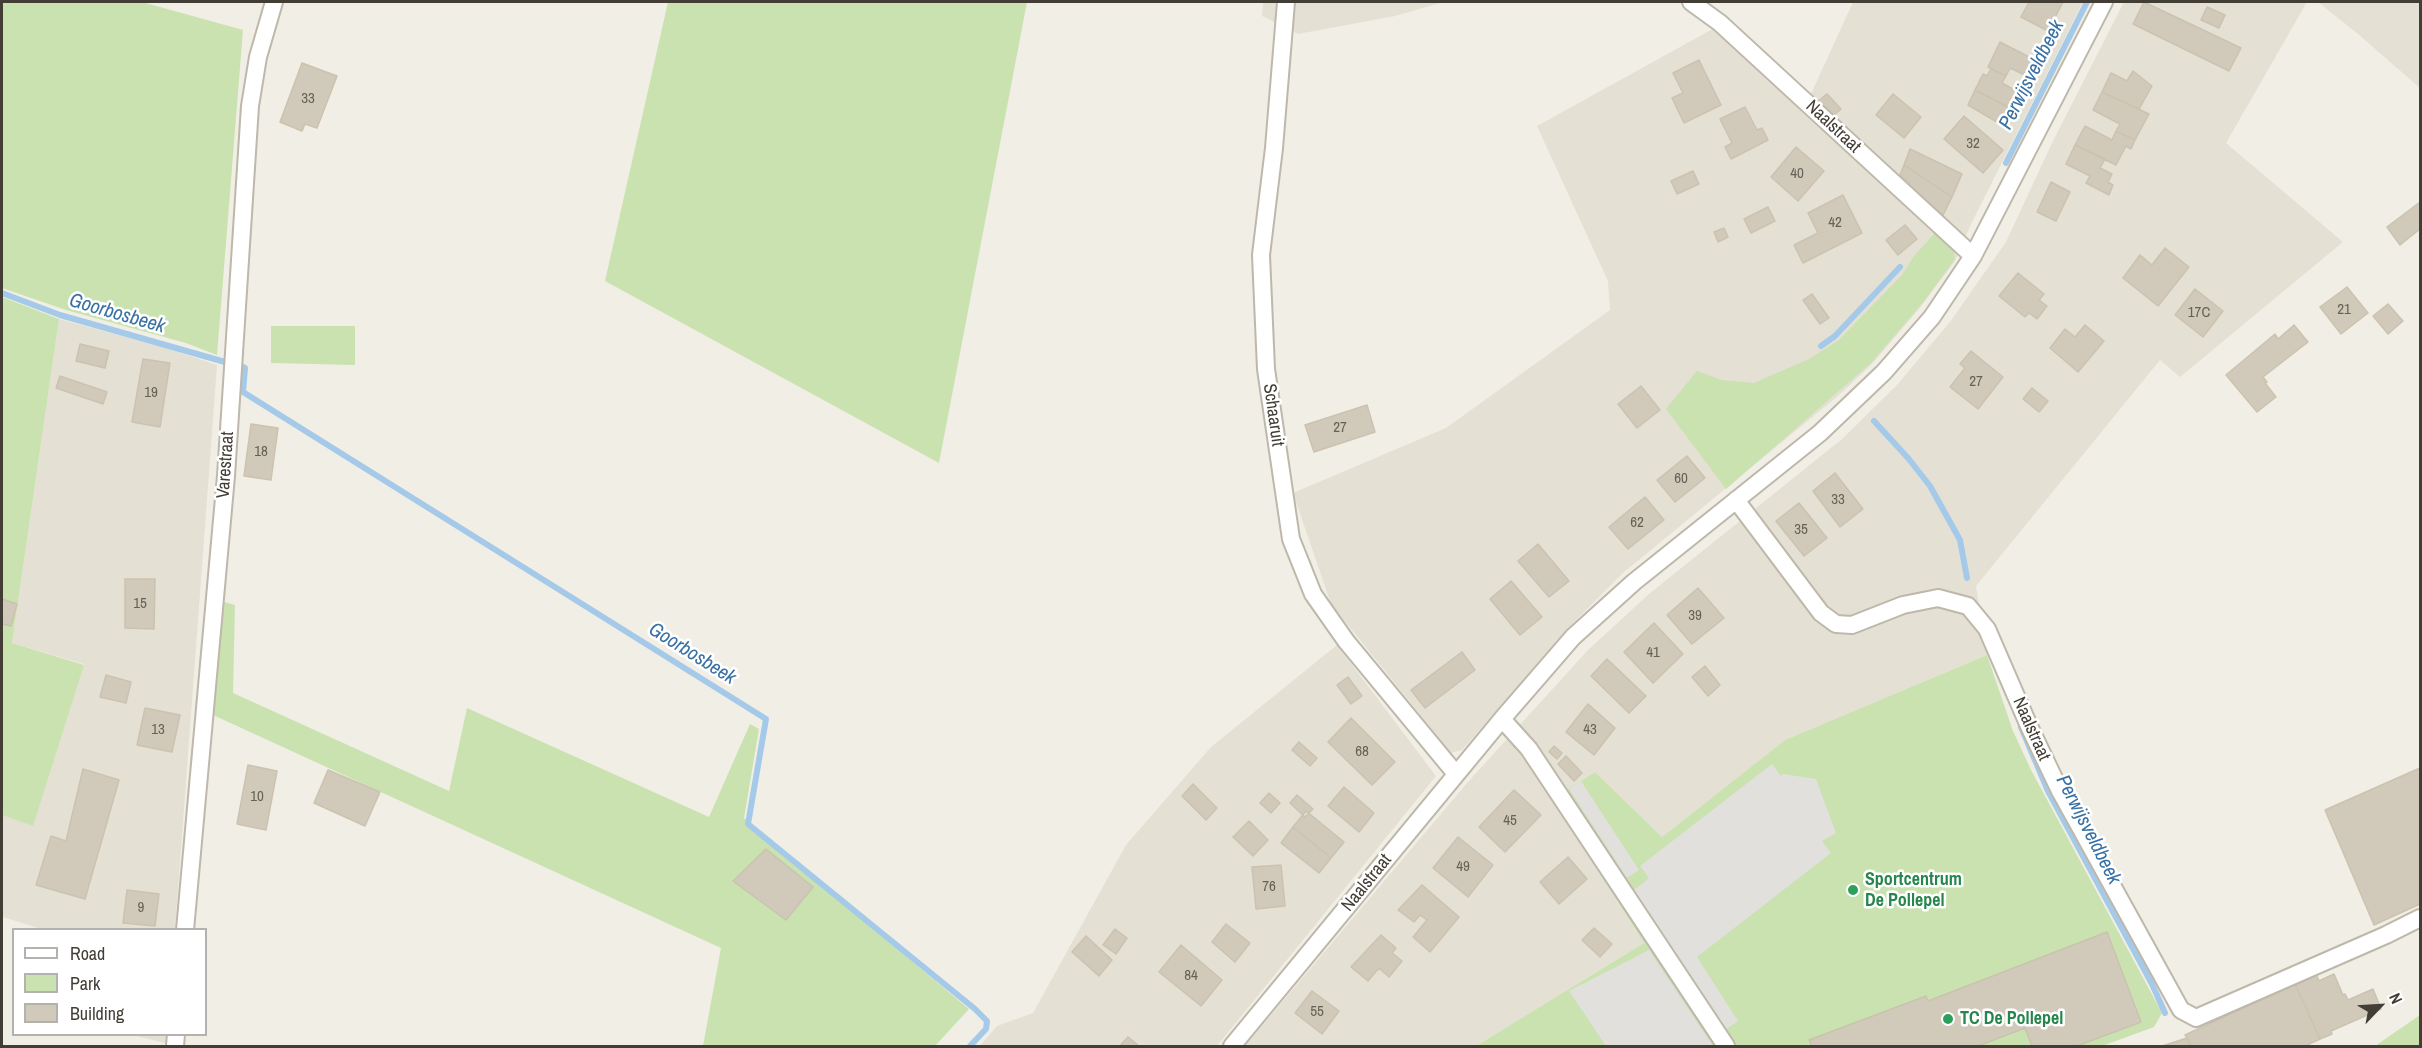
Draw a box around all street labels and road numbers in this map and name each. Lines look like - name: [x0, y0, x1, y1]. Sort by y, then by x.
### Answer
- street label: Naalstraat: [1801, 96, 1865, 158]
- street label: Schaaruit: [1258, 382, 1288, 448]
- street label: Varestraat: [213, 431, 239, 499]
- street label: Naalstraat: [2007, 694, 2055, 764]
- street label: Naalstraat: [1337, 850, 1397, 916]

